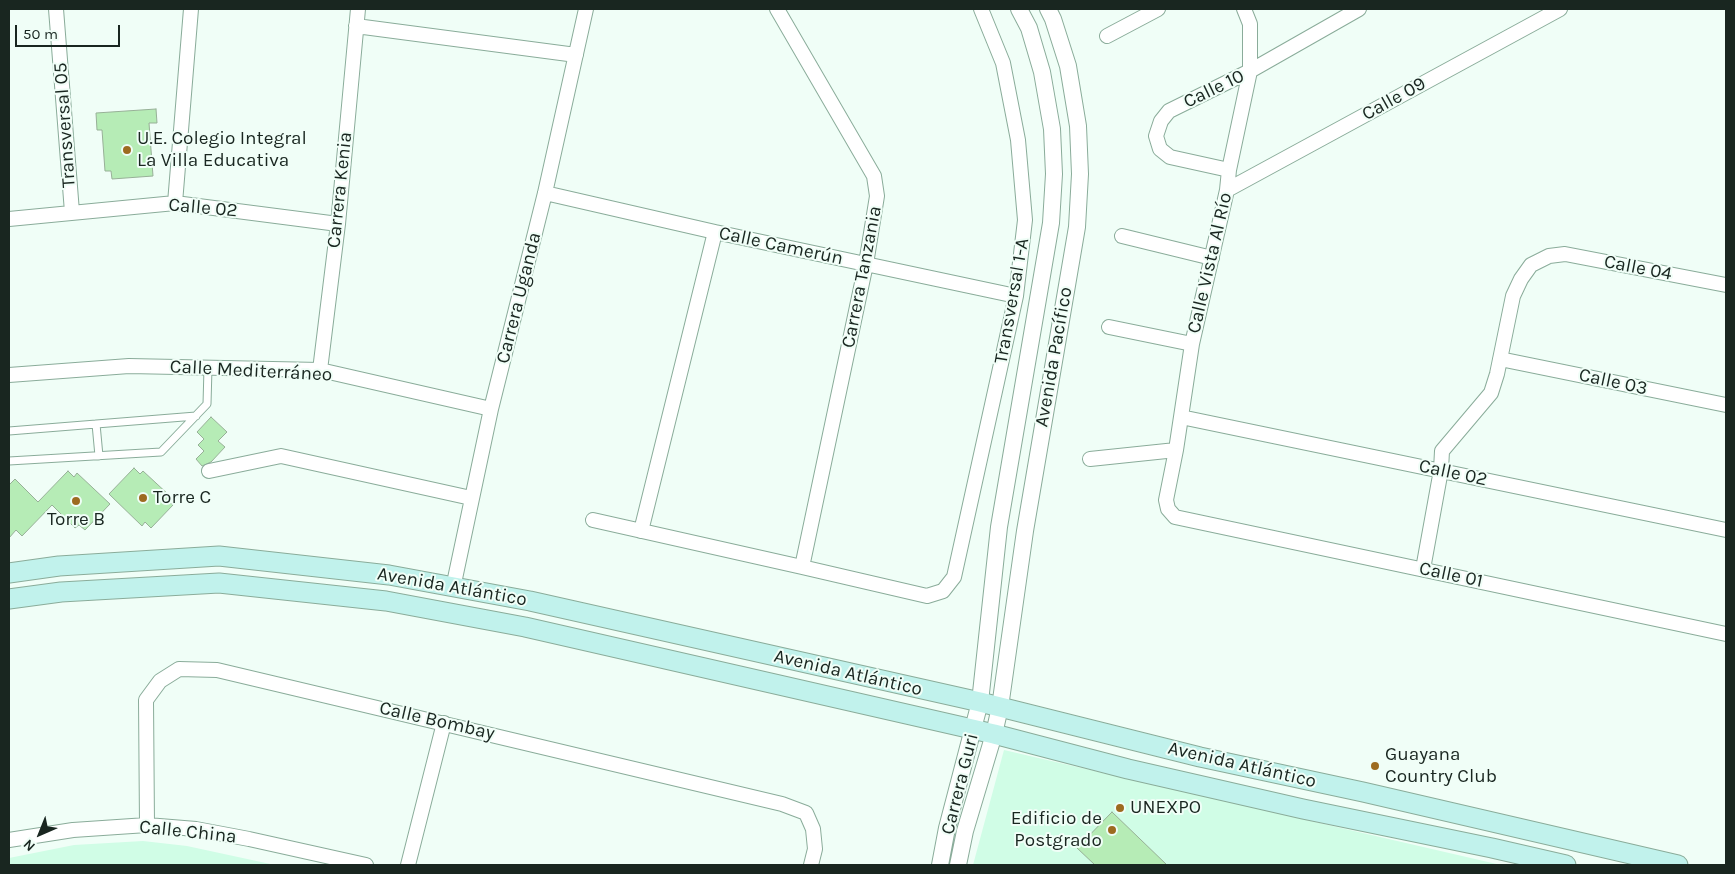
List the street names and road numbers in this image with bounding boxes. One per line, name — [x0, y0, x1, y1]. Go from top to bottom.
street label: Transversal 05 — [49, 62, 81, 188]
street label: Calle 10 — [1180, 65, 1248, 113]
street label: Calle 09 — [1358, 72, 1430, 126]
street label: Carrera Kenia — [323, 131, 357, 249]
street label: Calle Vista Al Río — [1183, 190, 1237, 336]
street label: Calle 02 — [167, 194, 239, 222]
street label: Carrera Tanzania — [837, 204, 887, 350]
street label: Calle Camerún — [717, 222, 845, 270]
street label: Carrera Uganda — [492, 230, 546, 366]
street label: Transversal 1-A — [990, 236, 1034, 366]
street label: Calle 04 — [1602, 250, 1674, 286]
street label: Avenida Pacífico — [1030, 285, 1078, 429]
street label: Calle Mediterráneo — [169, 355, 333, 387]
street label: Calle 03 — [1577, 364, 1649, 400]
street label: Calle 02 — [1417, 455, 1489, 491]
street label: Calle 01 — [1417, 557, 1485, 593]
street label: Avenida Atlántico — [375, 563, 529, 611]
street label: Avenida Atlántico — [772, 645, 924, 701]
street label: Calle Bombay — [377, 697, 497, 745]
street label: Carrera Guri — [936, 731, 984, 837]
street label: Avenida Atlántico — [1166, 737, 1318, 793]
street label: Calle China — [138, 816, 238, 848]

